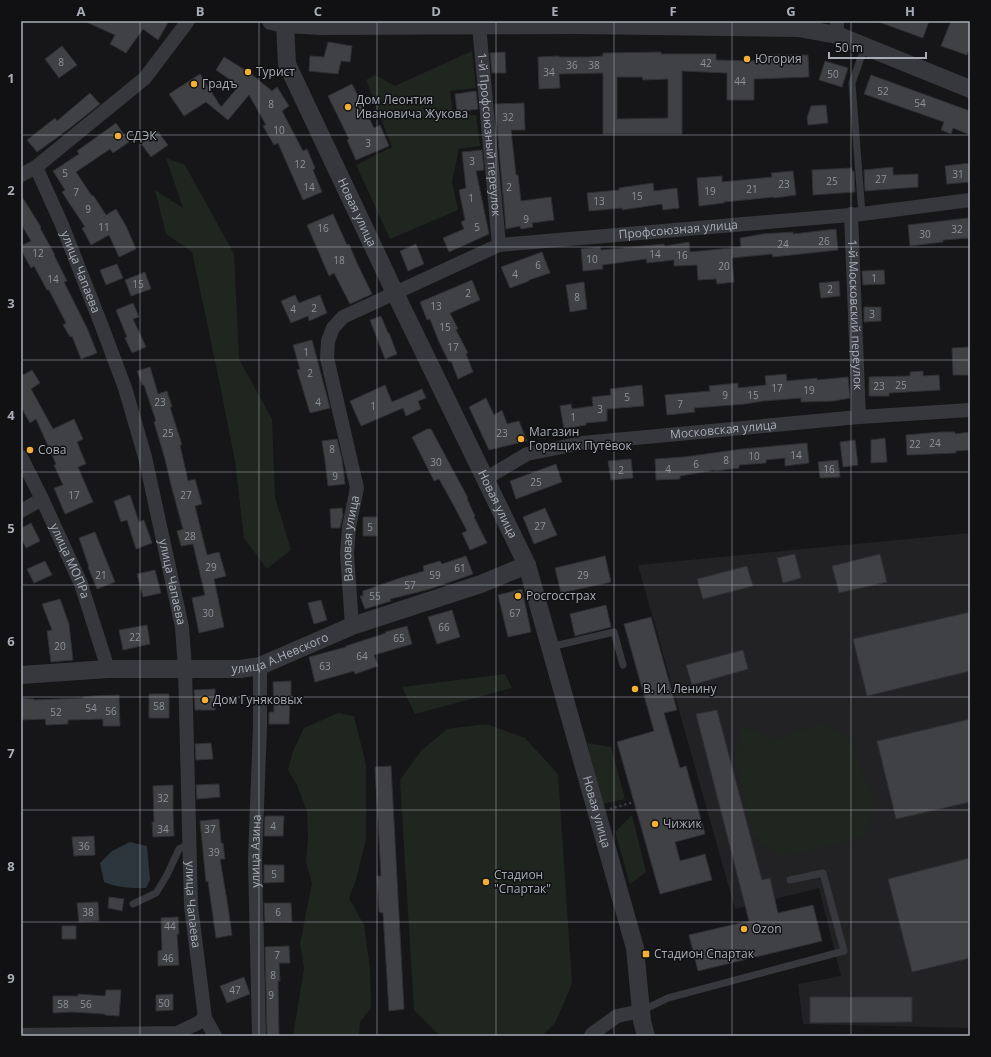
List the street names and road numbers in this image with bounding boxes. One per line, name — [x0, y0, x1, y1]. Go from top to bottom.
street label: 1-й Профсоюзный переулок — [474, 52, 505, 218]
street label: Новая улица — [334, 175, 381, 249]
street label: Профсоюзная улица — [618, 216, 738, 243]
street label: улица Чапаева — [57, 228, 105, 315]
street label: 1-й Московский переулок — [844, 239, 867, 391]
street label: Московская улица — [669, 416, 778, 443]
street label: Новая улица — [474, 467, 522, 541]
street label: Валовая улица — [338, 494, 363, 582]
street label: улица МОПРа — [46, 520, 94, 601]
street label: улица Чапаева — [155, 537, 190, 626]
street label: улица А.Невского — [231, 628, 331, 677]
street label: Новая улица — [579, 774, 615, 850]
street label: улица Азина — [246, 814, 265, 888]
street label: улица Чапаева — [182, 861, 205, 949]

